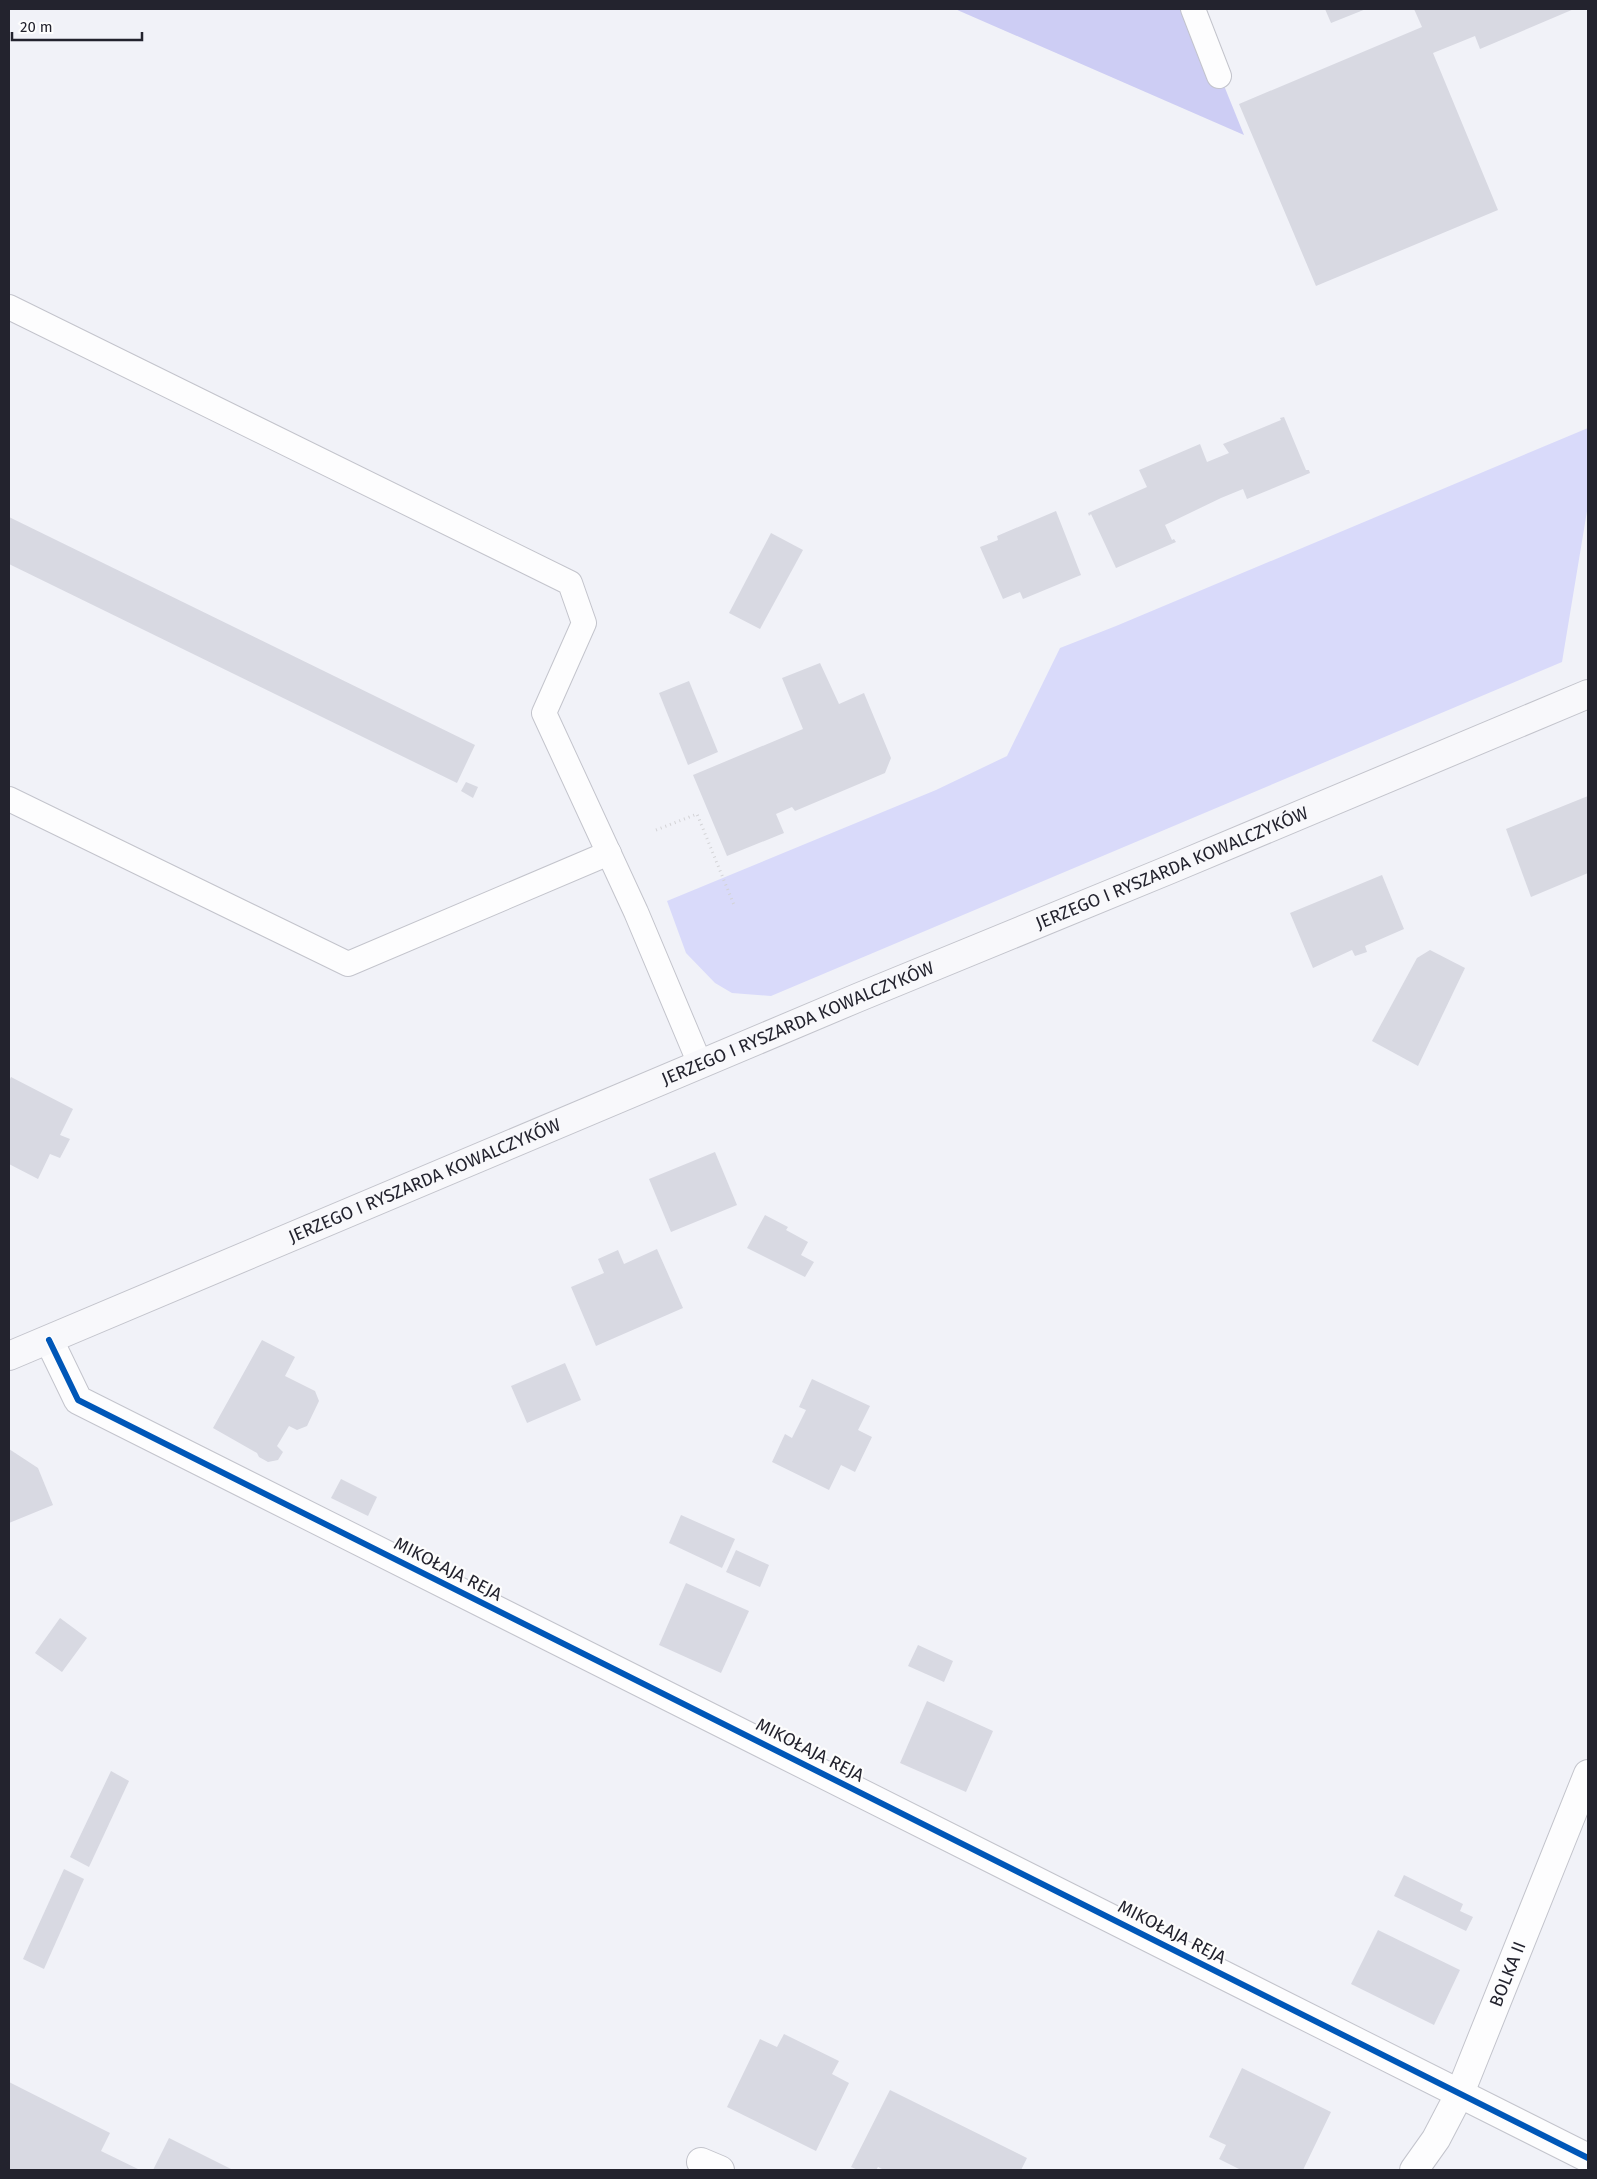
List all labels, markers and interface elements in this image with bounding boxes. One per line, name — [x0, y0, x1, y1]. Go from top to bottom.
scale bar — [12, 10, 142, 42]
text: 20 m — [20, 18, 53, 36]
street label: JERZEGO I RYSZARDA KOWALCZYKÓW — [1032, 802, 1312, 934]
street label: JERZEGO I RYSZARDA KOWALCZYKÓW — [658, 957, 937, 1090]
street label: JERZEGO I RYSZARDA KOWALCZYKÓW — [285, 1113, 564, 1248]
street label: MIKOŁAJA REJA — [390, 1532, 506, 1606]
street label: MIKOŁAJA REJA — [752, 1713, 868, 1787]
street label: MIKOŁAJA REJA — [1114, 1895, 1230, 1969]
street label: BOLKA II — [1485, 1938, 1531, 2010]

